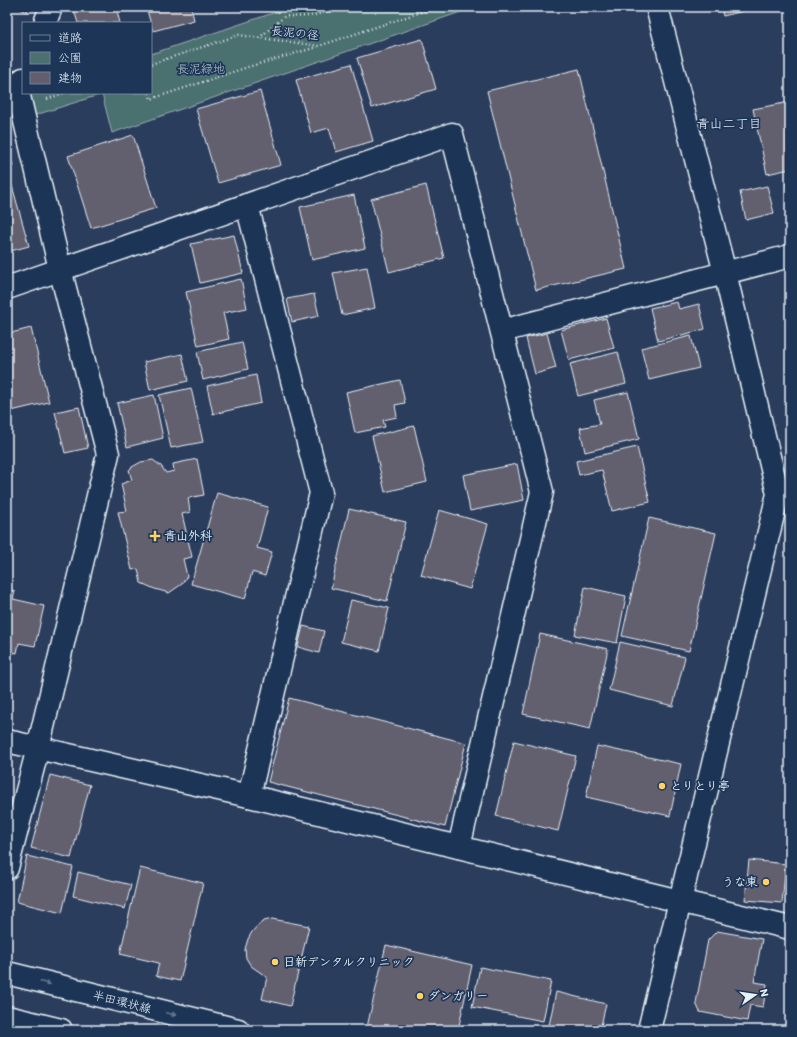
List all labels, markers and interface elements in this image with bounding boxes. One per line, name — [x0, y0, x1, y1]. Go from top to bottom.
legend — [22, 22, 152, 94]
street label: 長泥の径 — [270, 24, 320, 42]
text: 道路 — [58, 31, 82, 45]
text: 公園 — [58, 51, 82, 65]
park label: 長泥緑地 — [177, 62, 225, 76]
text: 建物 — [58, 71, 82, 85]
district label: 青山二丁目 — [696, 116, 762, 131]
place label: 青山外科 — [164, 529, 212, 543]
marker: 青山外科 — [149, 530, 161, 542]
place label: とりとり亭 — [670, 779, 730, 793]
marker: とりとり亭 — [657, 781, 667, 791]
place label: うな東 — [722, 875, 758, 889]
marker: うな東 — [761, 877, 771, 887]
place label: 日新デンタルクリニック — [283, 955, 415, 969]
marker: 日新デンタルクリニック — [270, 957, 280, 967]
north arrow — [735, 975, 775, 1015]
one-way arrow — [39, 980, 51, 986]
street label: 半田環状線 — [91, 988, 153, 1016]
text: N — [757, 988, 771, 998]
place label: ダンガリー — [428, 989, 488, 1003]
marker: ダンガリー — [415, 991, 425, 1001]
one-way arrow — [165, 1011, 177, 1017]

